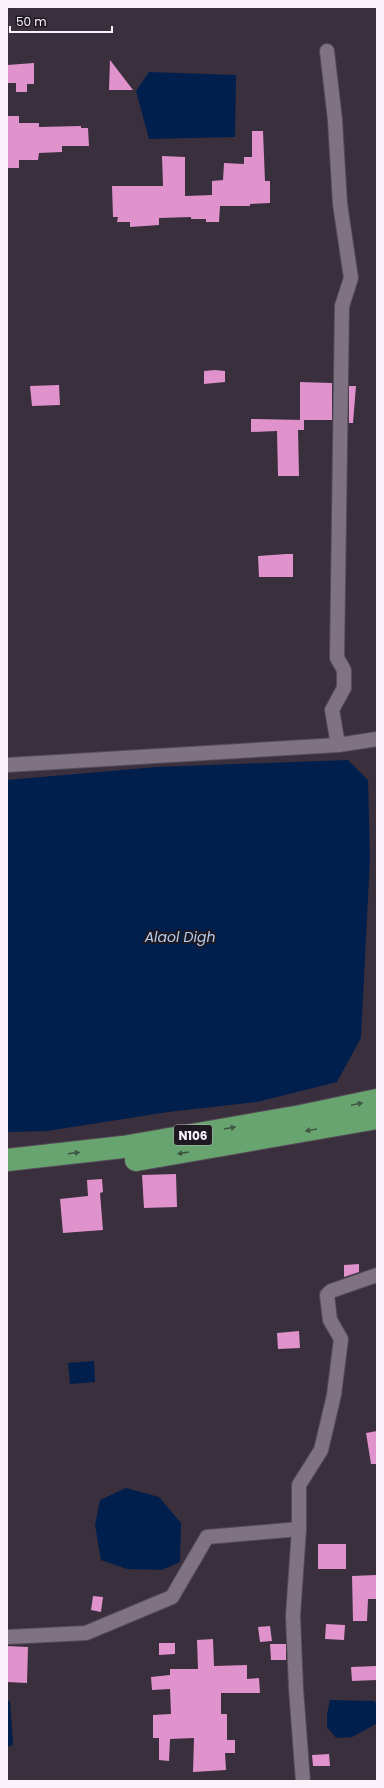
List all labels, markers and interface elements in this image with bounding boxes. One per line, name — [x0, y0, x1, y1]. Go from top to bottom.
scale bar — [10, 8, 112, 34]
text: 50 m — [16, 13, 47, 30]
water label: Alaol Digh — [144, 927, 215, 947]
one-way arrow — [351, 1101, 363, 1107]
road number: N106 — [174, 1125, 212, 1145]
one-way arrow — [224, 1125, 236, 1131]
one-way arrow — [305, 1127, 317, 1133]
one-way arrow — [68, 1150, 80, 1156]
one-way arrow — [177, 1150, 189, 1156]

